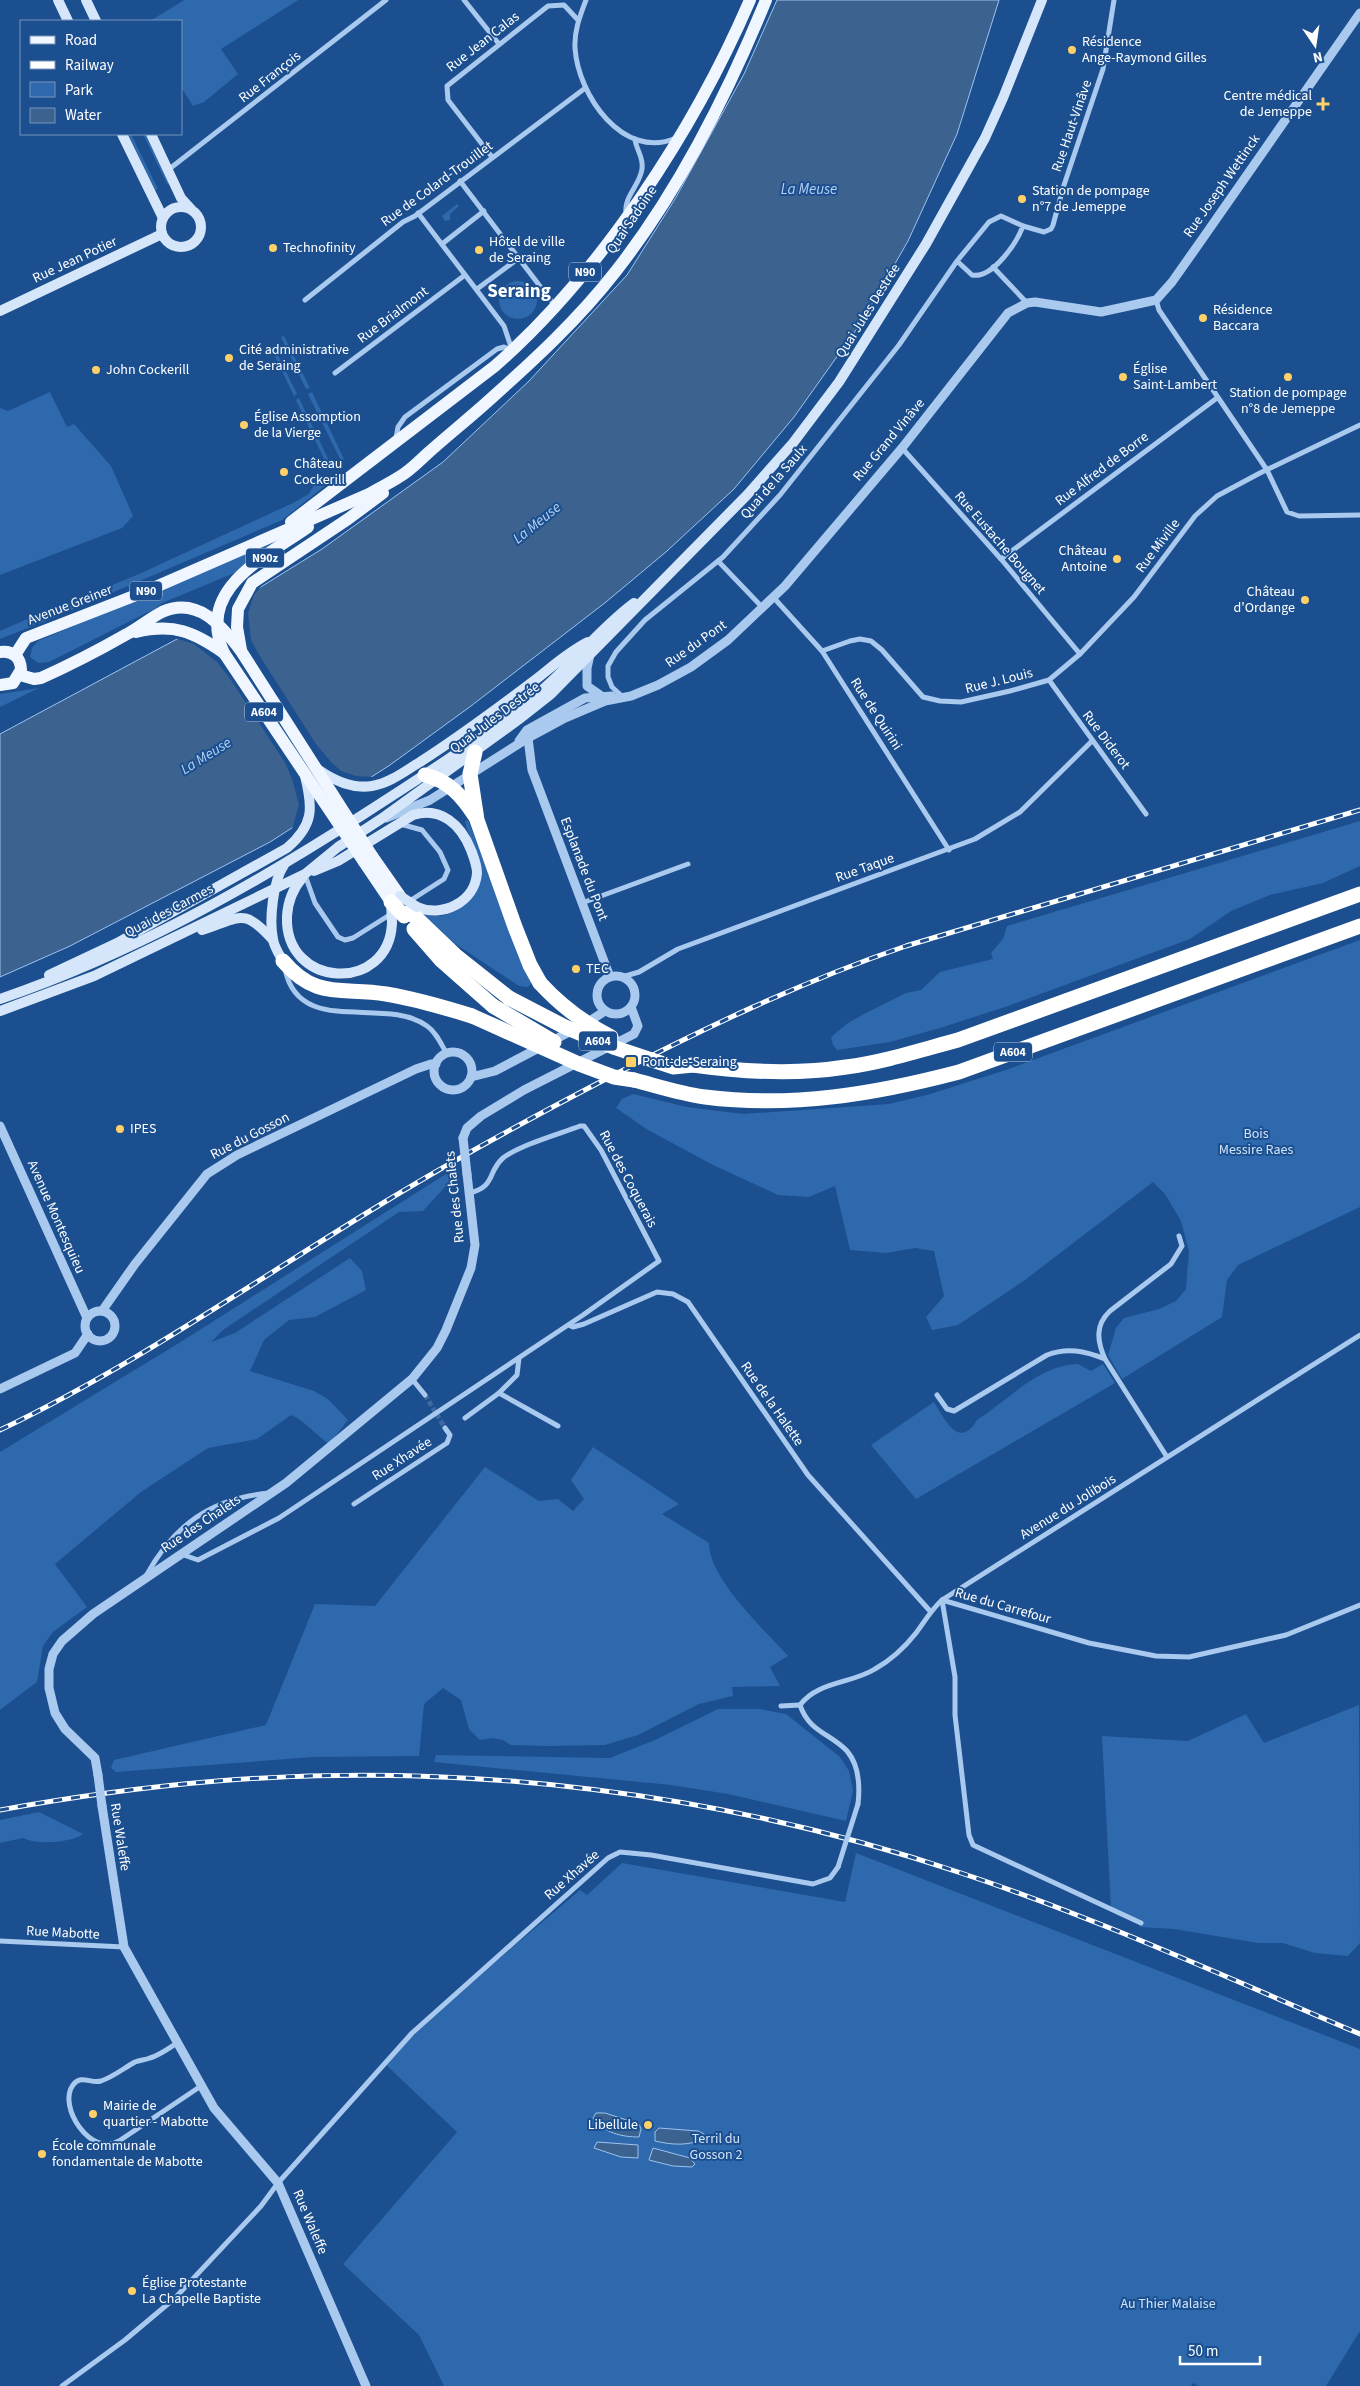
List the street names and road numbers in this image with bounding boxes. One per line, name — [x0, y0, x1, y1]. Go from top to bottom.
street label: Rue Jean Calas — [442, 7, 524, 77]
street label: Rue François — [235, 46, 305, 108]
street label: Rue Haut-Vinâve — [1047, 77, 1097, 175]
street label: Rue Joseph Wettinck — [1179, 130, 1265, 242]
street label: Rue de Colard-Trouillet — [377, 136, 497, 232]
street label: Quai Sadoine — [602, 182, 662, 258]
street label: Rue Jean Potier — [29, 232, 121, 288]
street label: Quai Jules Destrée — [831, 260, 905, 362]
road number: N90 — [569, 262, 601, 282]
street label: Rue Brialmont — [353, 282, 433, 348]
street label: Rue Grand Vinâve — [848, 394, 930, 486]
street label: Rue Alfred de Borre — [1051, 427, 1153, 511]
street label: Quai de la Saulx — [736, 440, 813, 524]
street label: Rue Eustache Bougnet — [950, 487, 1051, 599]
street label: Rue Miville — [1131, 515, 1185, 577]
road number: N90z — [246, 548, 284, 568]
street label: Avenue Greiner — [25, 580, 115, 630]
road number: N90 — [130, 582, 162, 600]
street label: Rue du Pont — [661, 615, 731, 673]
street label: Rue J. Louis — [963, 663, 1035, 699]
street label: Rue de Quirini — [845, 674, 907, 754]
street label: Quai Jules Destrée — [446, 677, 544, 759]
road number: A604 — [245, 702, 283, 722]
street label: Rue Diderot — [1077, 706, 1135, 774]
street label: Esplanade du Pont — [555, 814, 613, 924]
street label: Rue Taque — [833, 848, 897, 888]
street label: Quai des Carmes — [121, 879, 217, 943]
road number: A604 — [579, 1032, 617, 1050]
road number: A604 — [994, 1042, 1032, 1062]
street label: Rue du Gosson — [207, 1107, 293, 1165]
street label: Rue des Coquerais — [594, 1127, 662, 1231]
street label: Rue des Chalets — [440, 1150, 470, 1244]
street label: Avenue Montesquieu — [22, 1157, 90, 1277]
street label: Rue de la Halette — [735, 1358, 809, 1450]
street label: Rue Xhavée — [368, 1432, 436, 1486]
street label: Avenue du Jolibois — [1016, 1469, 1120, 1545]
street label: Rue des Chalets — [157, 1490, 245, 1558]
street label: Rue du Carrefour — [953, 1583, 1054, 1629]
street label: Rue Waleffe — [105, 1802, 135, 1872]
street label: Rue Xhavée — [540, 1845, 604, 1905]
street label: Rue Mabotte — [26, 1921, 100, 1945]
street label: Rue Waleffe — [287, 2187, 333, 2257]

